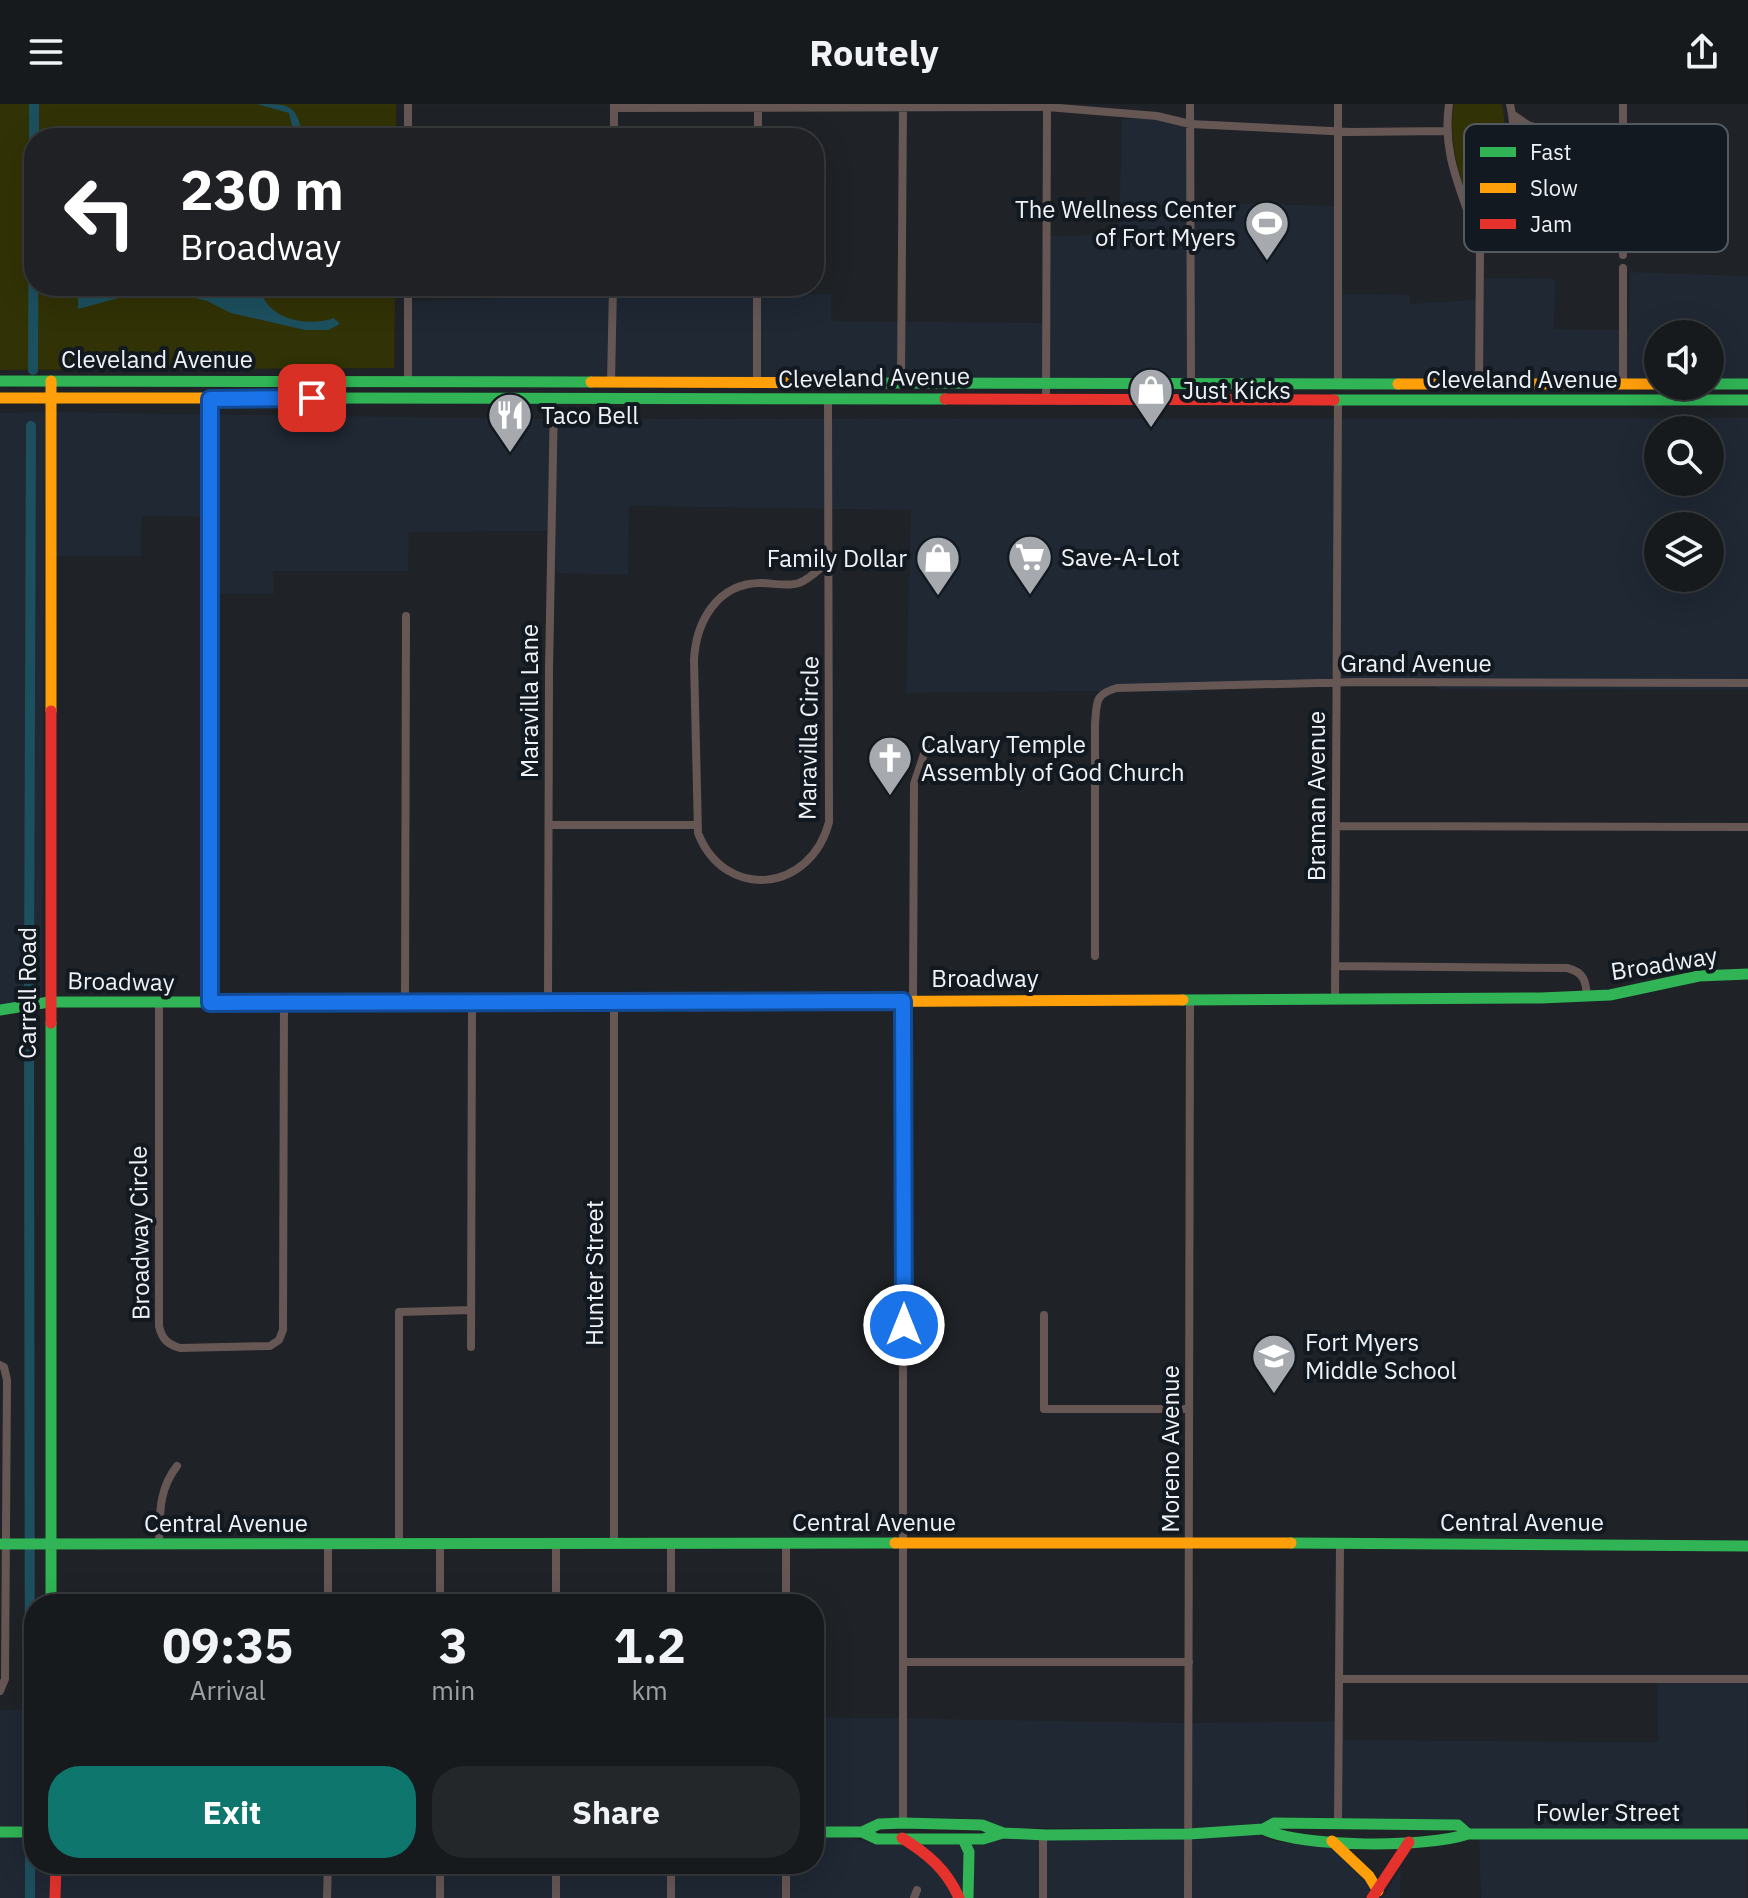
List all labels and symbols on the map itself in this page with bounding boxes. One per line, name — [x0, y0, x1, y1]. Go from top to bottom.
legend — [1464, 124, 1728, 252]
text: Fast — [1530, 137, 1571, 166]
text: Slow — [1530, 173, 1578, 202]
place label: The Wellness Center of Fort Myers — [1015, 193, 1236, 253]
sports icon: The Wellness Center of Fort Myers — [1243, 199, 1291, 262]
text: Jam — [1530, 209, 1572, 238]
street label: Cleveland Avenue — [61, 343, 253, 375]
street label: Cleveland Avenue — [778, 359, 970, 395]
street label: Cleveland Avenue — [1426, 363, 1618, 395]
pin — [278, 364, 346, 432]
shop icon: Just Kicks — [1127, 366, 1175, 429]
place label: Just Kicks — [1182, 374, 1291, 406]
restaurant icon: Taco Bell — [486, 391, 534, 454]
place label: Taco Bell — [541, 399, 639, 431]
supermarket icon: Save-A-Lot — [1006, 533, 1054, 596]
shop icon: Family Dollar — [914, 534, 962, 597]
place label: Save-A-Lot — [1061, 541, 1180, 573]
place label: Family Dollar — [767, 542, 907, 574]
street label: Maravilla Lane — [513, 624, 545, 778]
street label: Grand Avenue — [1340, 647, 1492, 679]
street label: Maravilla Circle — [791, 656, 825, 820]
street label: Braman Avenue — [1300, 711, 1332, 881]
place label: Calvary Temple Assembly of God Church — [921, 728, 1185, 788]
church icon: Calvary Temple Assembly of God Church — [866, 734, 914, 797]
street label: Carrell Road — [11, 927, 43, 1059]
street label: Broadway — [1608, 939, 1720, 987]
street label: Broadway — [931, 962, 1039, 994]
street label: Broadway — [67, 964, 175, 998]
street label: Broadway Circle — [121, 1145, 157, 1321]
street label: Hunter Street — [578, 1200, 610, 1346]
position arrow — [862, 1283, 946, 1367]
place label: Fort Myers Middle School — [1305, 1326, 1457, 1386]
school or university icon: Fort Myers Middle School — [1250, 1332, 1298, 1395]
street label: Moreno Avenue — [1154, 1365, 1186, 1533]
street label: Central Avenue — [792, 1506, 956, 1538]
street label: Central Avenue — [1440, 1506, 1604, 1538]
street label: Central Avenue — [144, 1507, 308, 1539]
street label: Fowler Street — [1536, 1796, 1680, 1828]

